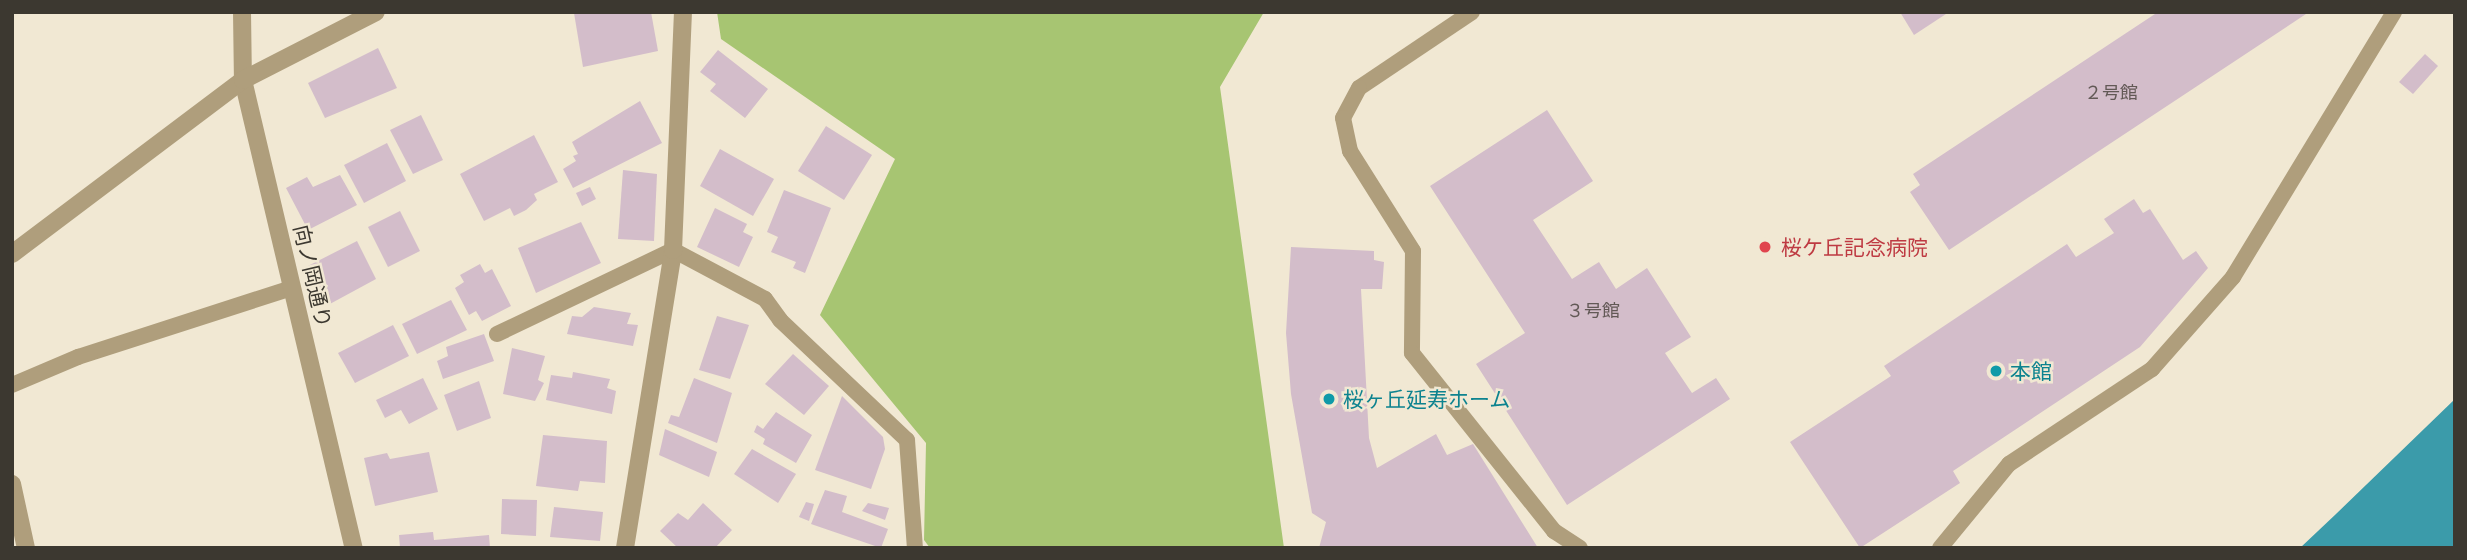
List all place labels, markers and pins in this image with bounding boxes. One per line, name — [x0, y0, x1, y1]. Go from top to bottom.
place label: 桜ケ丘記念病院 — [1781, 234, 1928, 260]
marker: 桜ケ丘記念病院 — [1755, 237, 1775, 257]
place label: 本館 — [2010, 358, 2052, 384]
marker: 本館 — [1988, 363, 2004, 379]
place label: 桜ヶ丘延寿ホーム — [1343, 386, 1511, 412]
marker: 桜ヶ丘延寿ホーム — [1321, 391, 1337, 407]

